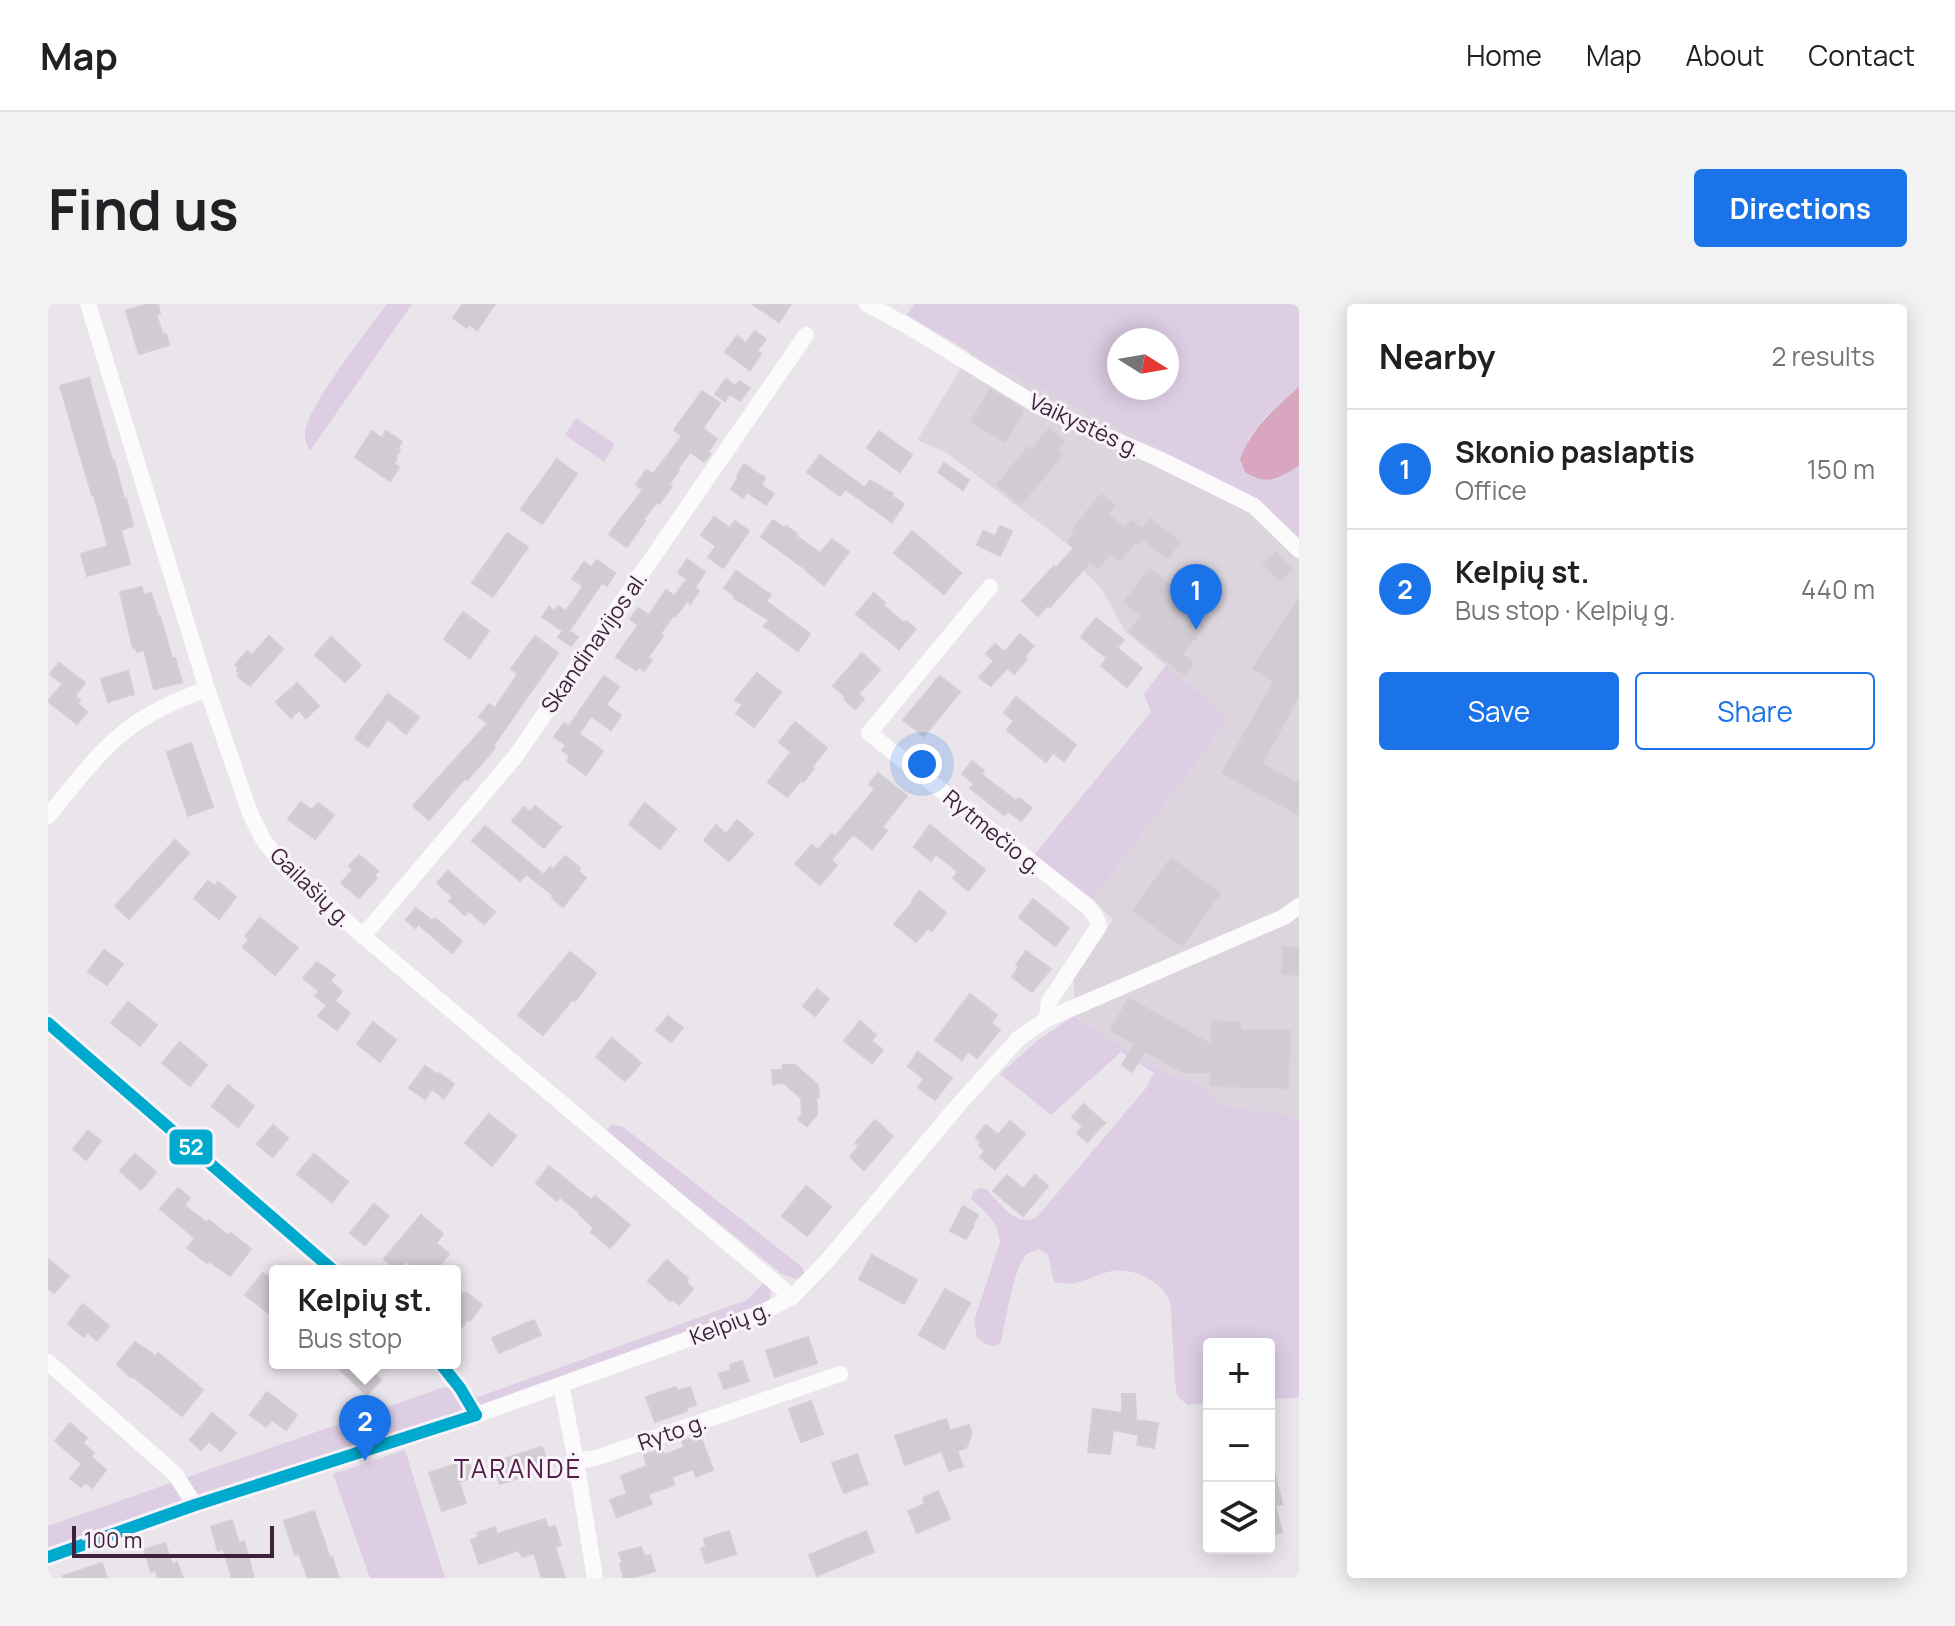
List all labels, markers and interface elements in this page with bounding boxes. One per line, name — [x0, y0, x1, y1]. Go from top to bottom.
text: Map — [40, 29, 118, 81]
text: Home — [1466, 36, 1542, 74]
text: Map — [1586, 36, 1642, 74]
text: About — [1686, 36, 1764, 74]
text: Contact — [1808, 36, 1915, 74]
button: Directions — [1694, 169, 1907, 247]
text: Find us — [48, 170, 239, 247]
north arrow — [1107, 328, 1179, 400]
text: Nearby — [1379, 333, 1495, 379]
text: 2 results — [1771, 338, 1875, 374]
street label: Vaikystės g. — [1024, 386, 1146, 464]
text: Skonio paslaptis — [1455, 431, 1695, 472]
text: 1 — [1399, 451, 1411, 487]
text: 150 m — [1807, 451, 1875, 487]
text: Office — [1455, 472, 1527, 508]
text: Kelpių st. — [1455, 551, 1590, 592]
pin: 1 — [1170, 564, 1222, 630]
street label: Skandinavijos al. — [534, 565, 654, 719]
text: 2 — [1397, 571, 1413, 607]
text: 440 m — [1801, 571, 1875, 607]
text: Bus stop · Kelpių g. — [1455, 592, 1676, 628]
button: Save — [1379, 672, 1619, 750]
button: Share — [1635, 672, 1875, 750]
your location — [902, 744, 942, 784]
street label: Rytmečio g. — [937, 783, 1049, 881]
street label: Gailašių g. — [264, 840, 358, 934]
line badge: 52 — [168, 1128, 214, 1166]
text: 52 — [178, 1132, 204, 1162]
popup — [269, 1265, 461, 1369]
text: Kelpių st. — [298, 1279, 432, 1320]
street label: Kelpių g. — [685, 1294, 775, 1352]
text: Bus stop — [298, 1320, 402, 1356]
map controls — [1203, 1338, 1275, 1554]
button: + — [1203, 1338, 1275, 1410]
pin: 2 — [339, 1395, 391, 1461]
street label: Ryto g. — [634, 1406, 710, 1458]
button: − — [1203, 1410, 1275, 1482]
district label: TARANDĖ — [454, 1450, 582, 1486]
button: layers — [1203, 1482, 1275, 1554]
scale bar — [72, 1522, 274, 1558]
text: 100 m — [84, 1525, 142, 1555]

